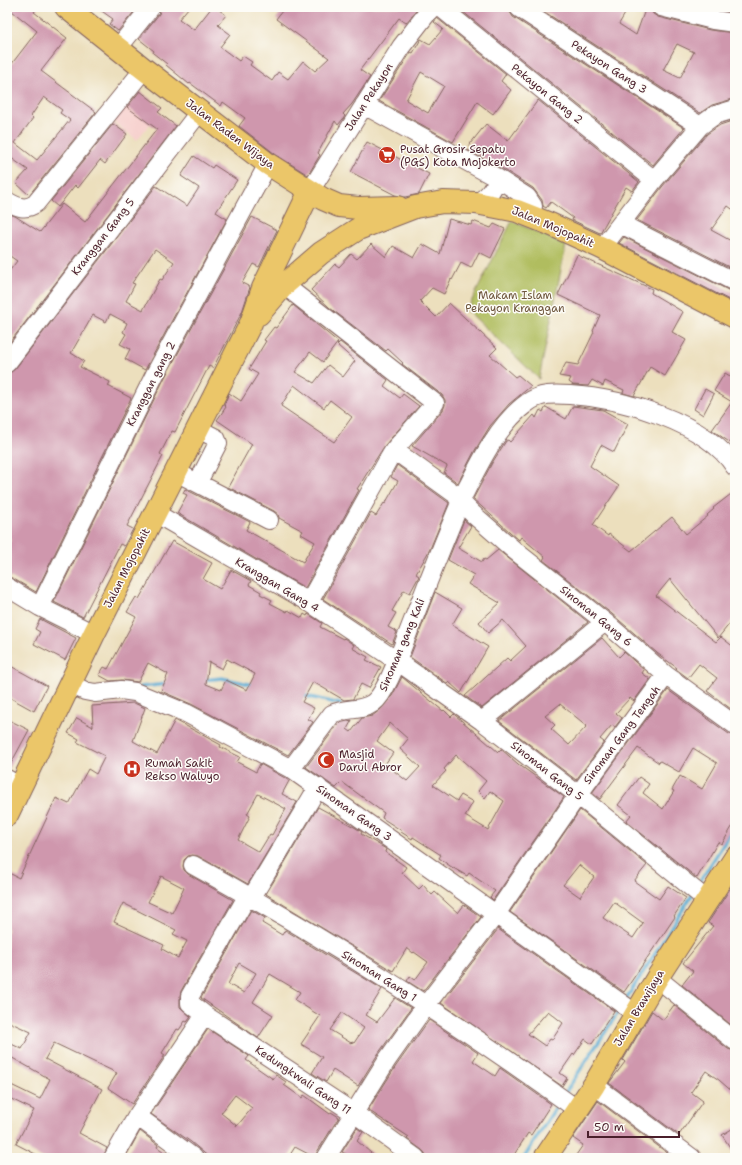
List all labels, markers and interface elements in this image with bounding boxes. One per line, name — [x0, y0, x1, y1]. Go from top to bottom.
street label: Pekayon Gang 3 — [568, 37, 650, 97]
street label: Jalan Pekayon — [341, 60, 397, 134]
street label: Pekayon Gang 2 — [508, 60, 586, 128]
street label: Jalan Raden Wijaya — [182, 96, 278, 173]
place label: Pusat Grosir Sepatu (PGS) Kota Mojokerto — [400, 142, 516, 170]
supermarket icon: Pusat Grosir Sepatu (PGS) Kota Mojokerto — [377, 145, 397, 165]
street label: Kranggan Gang 5 — [68, 195, 138, 279]
street label: Jalan Mojopahit — [510, 203, 597, 251]
park label: Makam Islam Pekayon Kranggan — [465, 288, 565, 316]
street label: Kranggan gang 2 — [123, 339, 179, 429]
street label: Jalan Mojopahit — [100, 525, 154, 611]
street label: Kranggan Gang 4 — [232, 554, 322, 616]
street label: Sinoman Gang 6 — [557, 582, 635, 650]
street label: Sinoman gang Kali — [376, 596, 428, 694]
street label: Sinoman Gang Tengah — [580, 682, 664, 787]
street label: Sinoman Gang 5 — [508, 738, 587, 804]
place label: Masjid Darul Abror — [339, 747, 402, 775]
mosque icon: Masjid Darul Abror — [316, 750, 336, 770]
place label: Rumah Sakit Rekso Waluyo — [145, 756, 220, 784]
hospital icon: Rumah Sakit Rekso Waluyo — [122, 759, 142, 779]
street label: Sinoman Gang 3 — [313, 781, 395, 845]
street label: Sinoman Gang 1 — [339, 947, 419, 1005]
street label: Jalan Brawijaya — [610, 967, 668, 1049]
street label: Kedungkwali Gang 11 — [252, 1042, 354, 1118]
scale bar — [588, 1113, 679, 1139]
text: 50 m — [594, 1119, 624, 1135]

